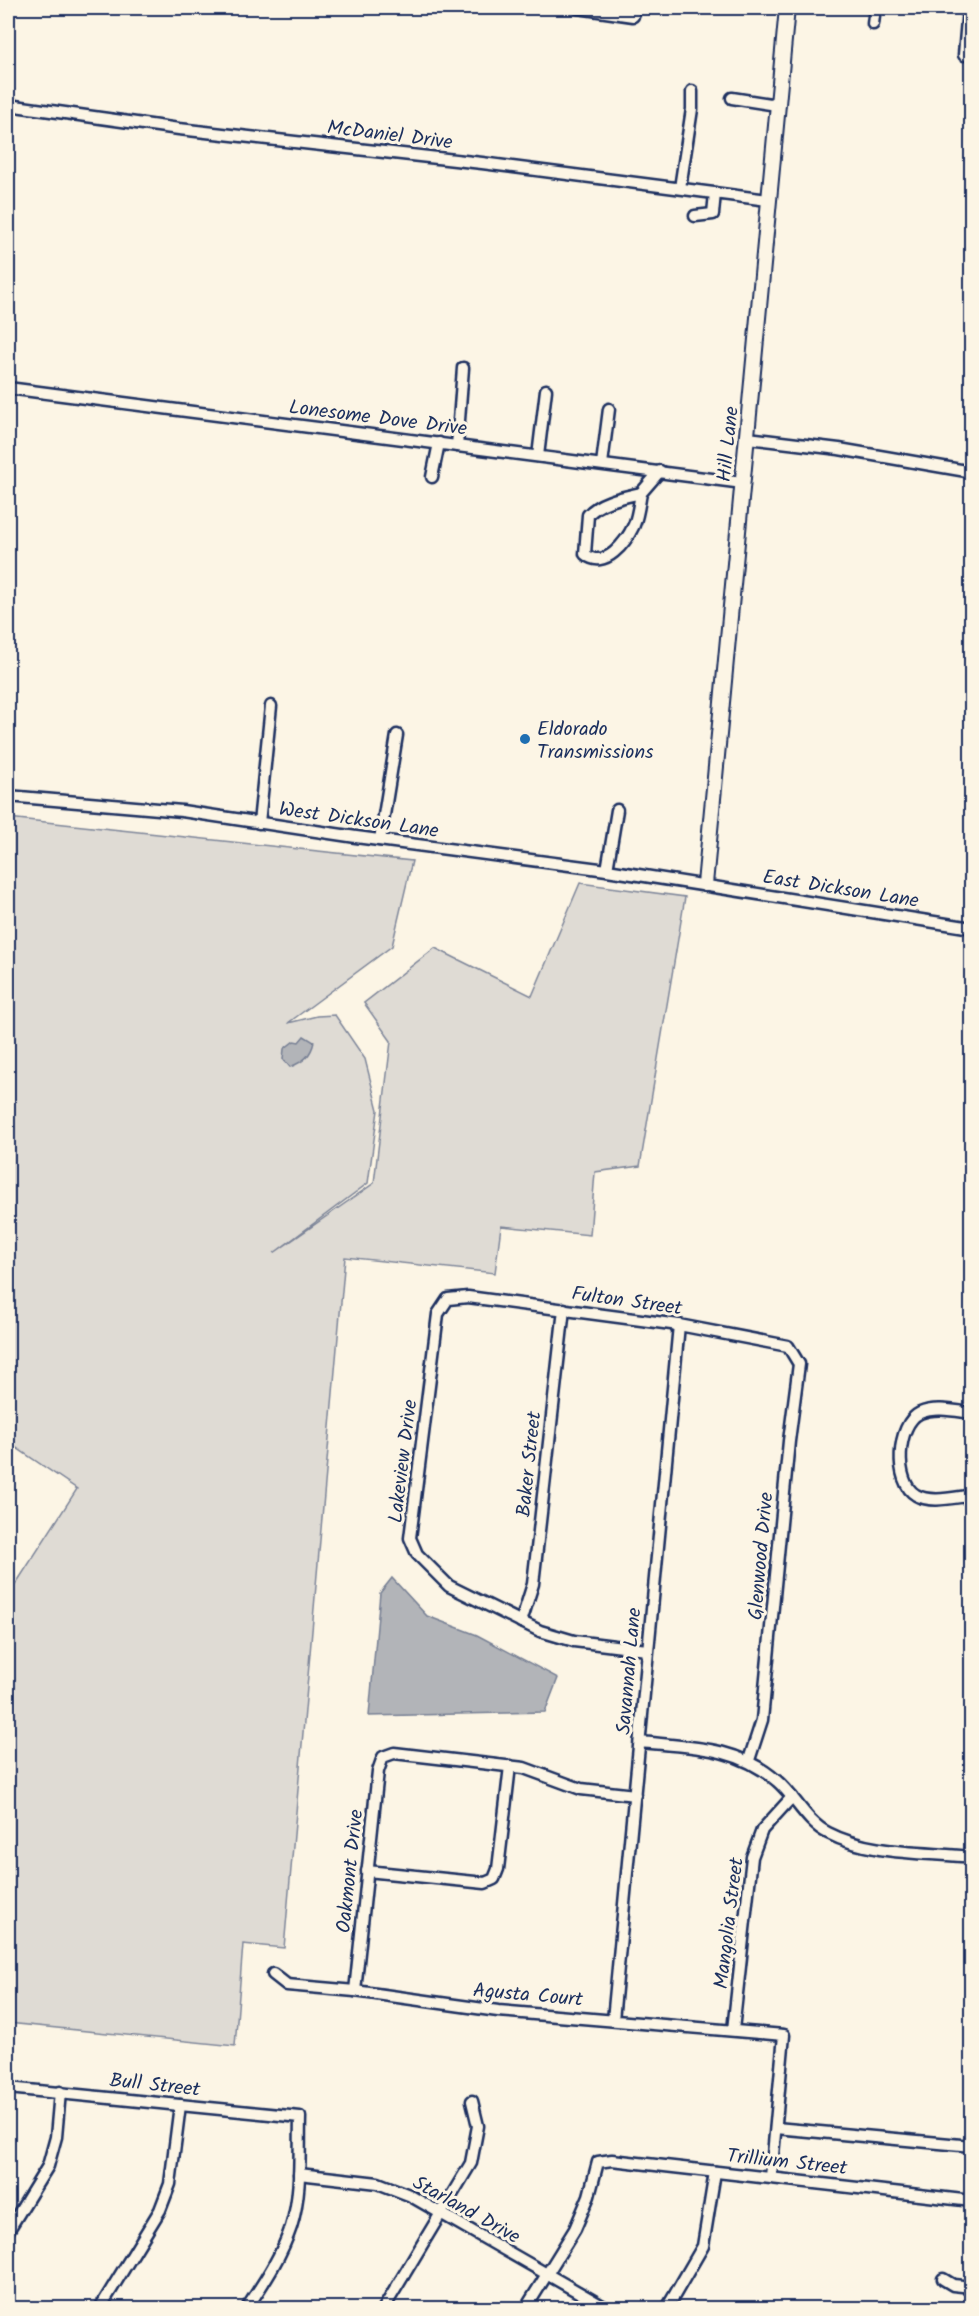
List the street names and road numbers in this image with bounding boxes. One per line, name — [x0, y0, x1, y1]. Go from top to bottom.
street label: McDaniel Drive — [325, 112, 454, 160]
street label: Lonesome Dove Drive — [287, 392, 469, 446]
street label: Hill Lane — [709, 405, 749, 484]
street label: West Dickson Lane — [277, 794, 441, 848]
street label: East Dickson Lane — [760, 862, 921, 918]
street label: Fulton Street — [569, 1278, 684, 1326]
street label: Lakeview Drive — [381, 1398, 427, 1525]
street label: Baker Street — [509, 1410, 551, 1519]
street label: Glenwood Drive — [740, 1491, 784, 1621]
street label: Savannah Lane — [609, 1606, 651, 1736]
street label: Oakmont Drive — [329, 1808, 373, 1935]
street label: Mangolia Street — [706, 1855, 754, 1991]
street label: Agusta Court — [472, 1975, 584, 2017]
street label: Bull Street — [108, 2065, 202, 2107]
street label: Trillium Street — [725, 2141, 849, 2185]
street label: Starland Drive — [406, 2168, 526, 2254]

